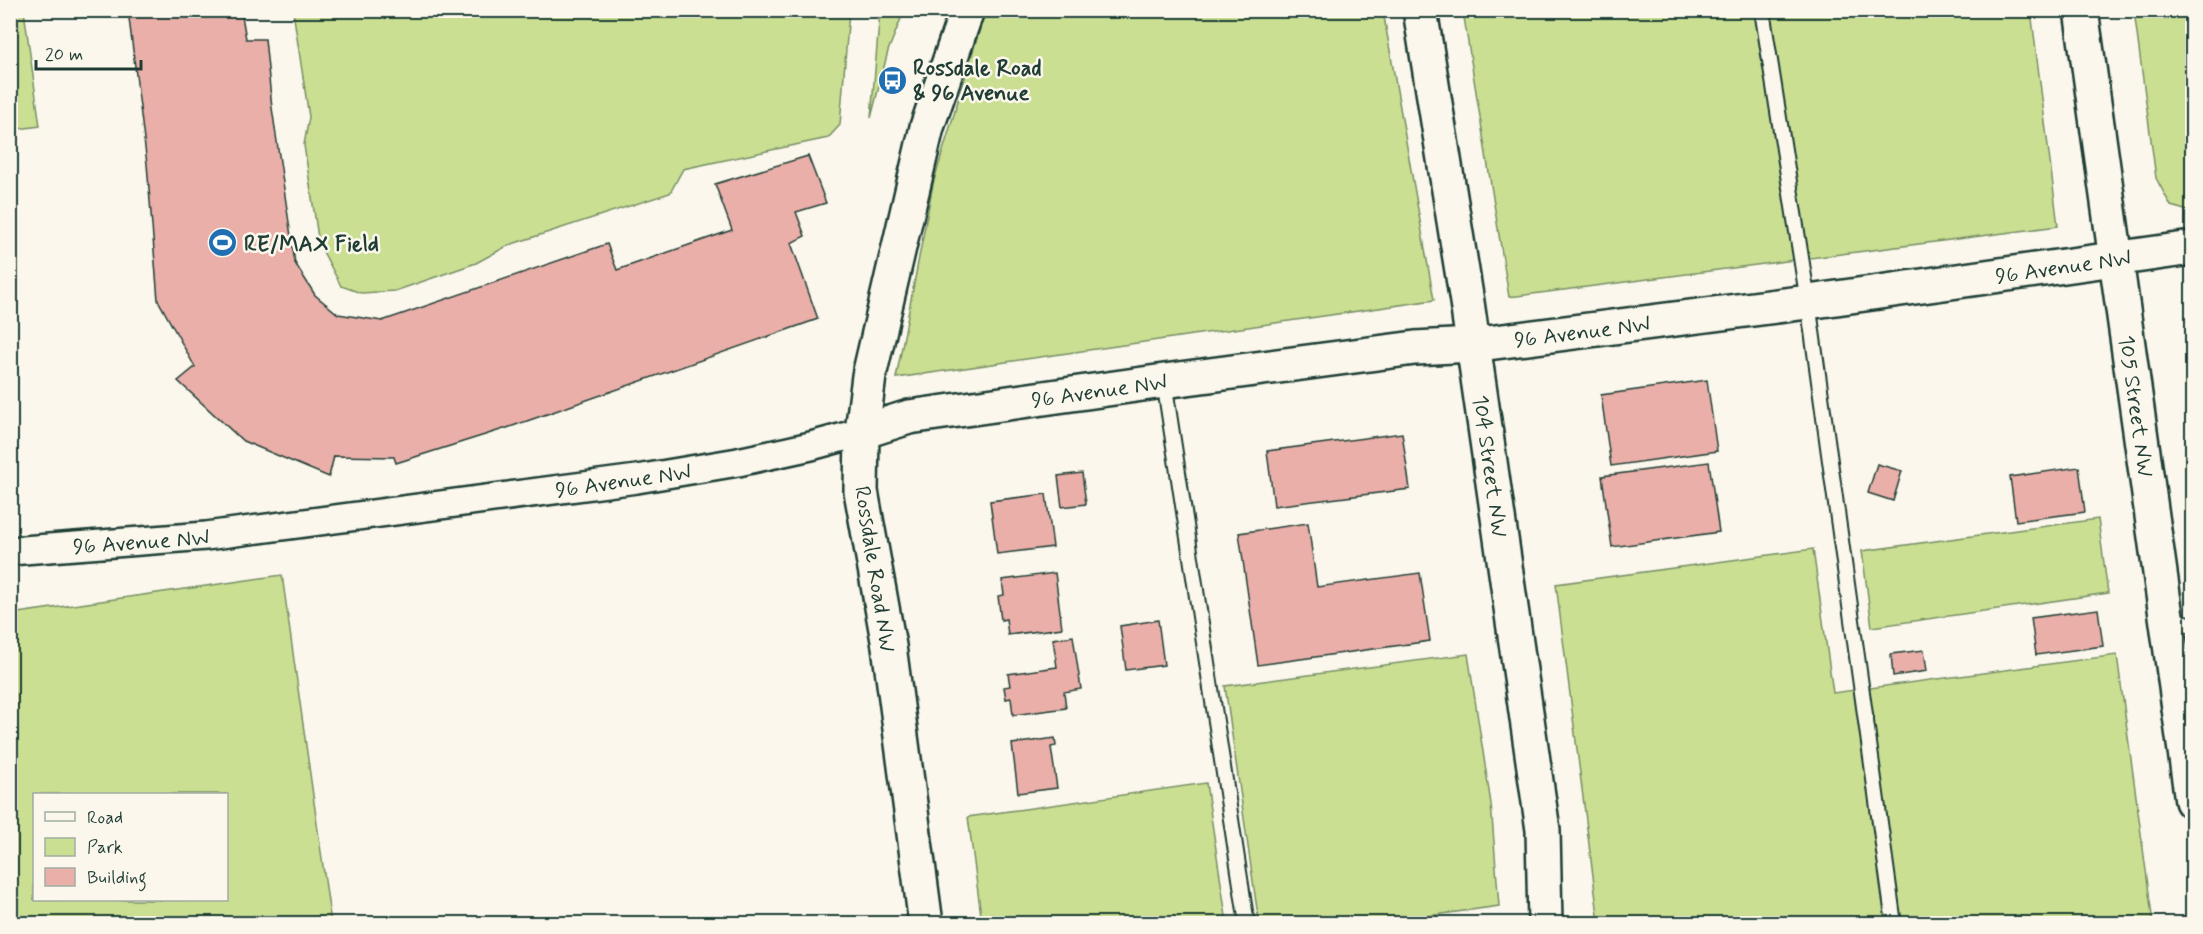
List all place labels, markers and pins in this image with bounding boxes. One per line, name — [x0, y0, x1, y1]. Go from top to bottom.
place label: Rossdale Road & 96 Avenue — [913, 55, 1042, 108]
bus stop icon: Rossdale Road & 96 Avenue — [876, 64, 908, 96]
sports icon: RE/MAX Field — [207, 227, 239, 259]
place label: RE/MAX Field — [244, 231, 379, 259]

